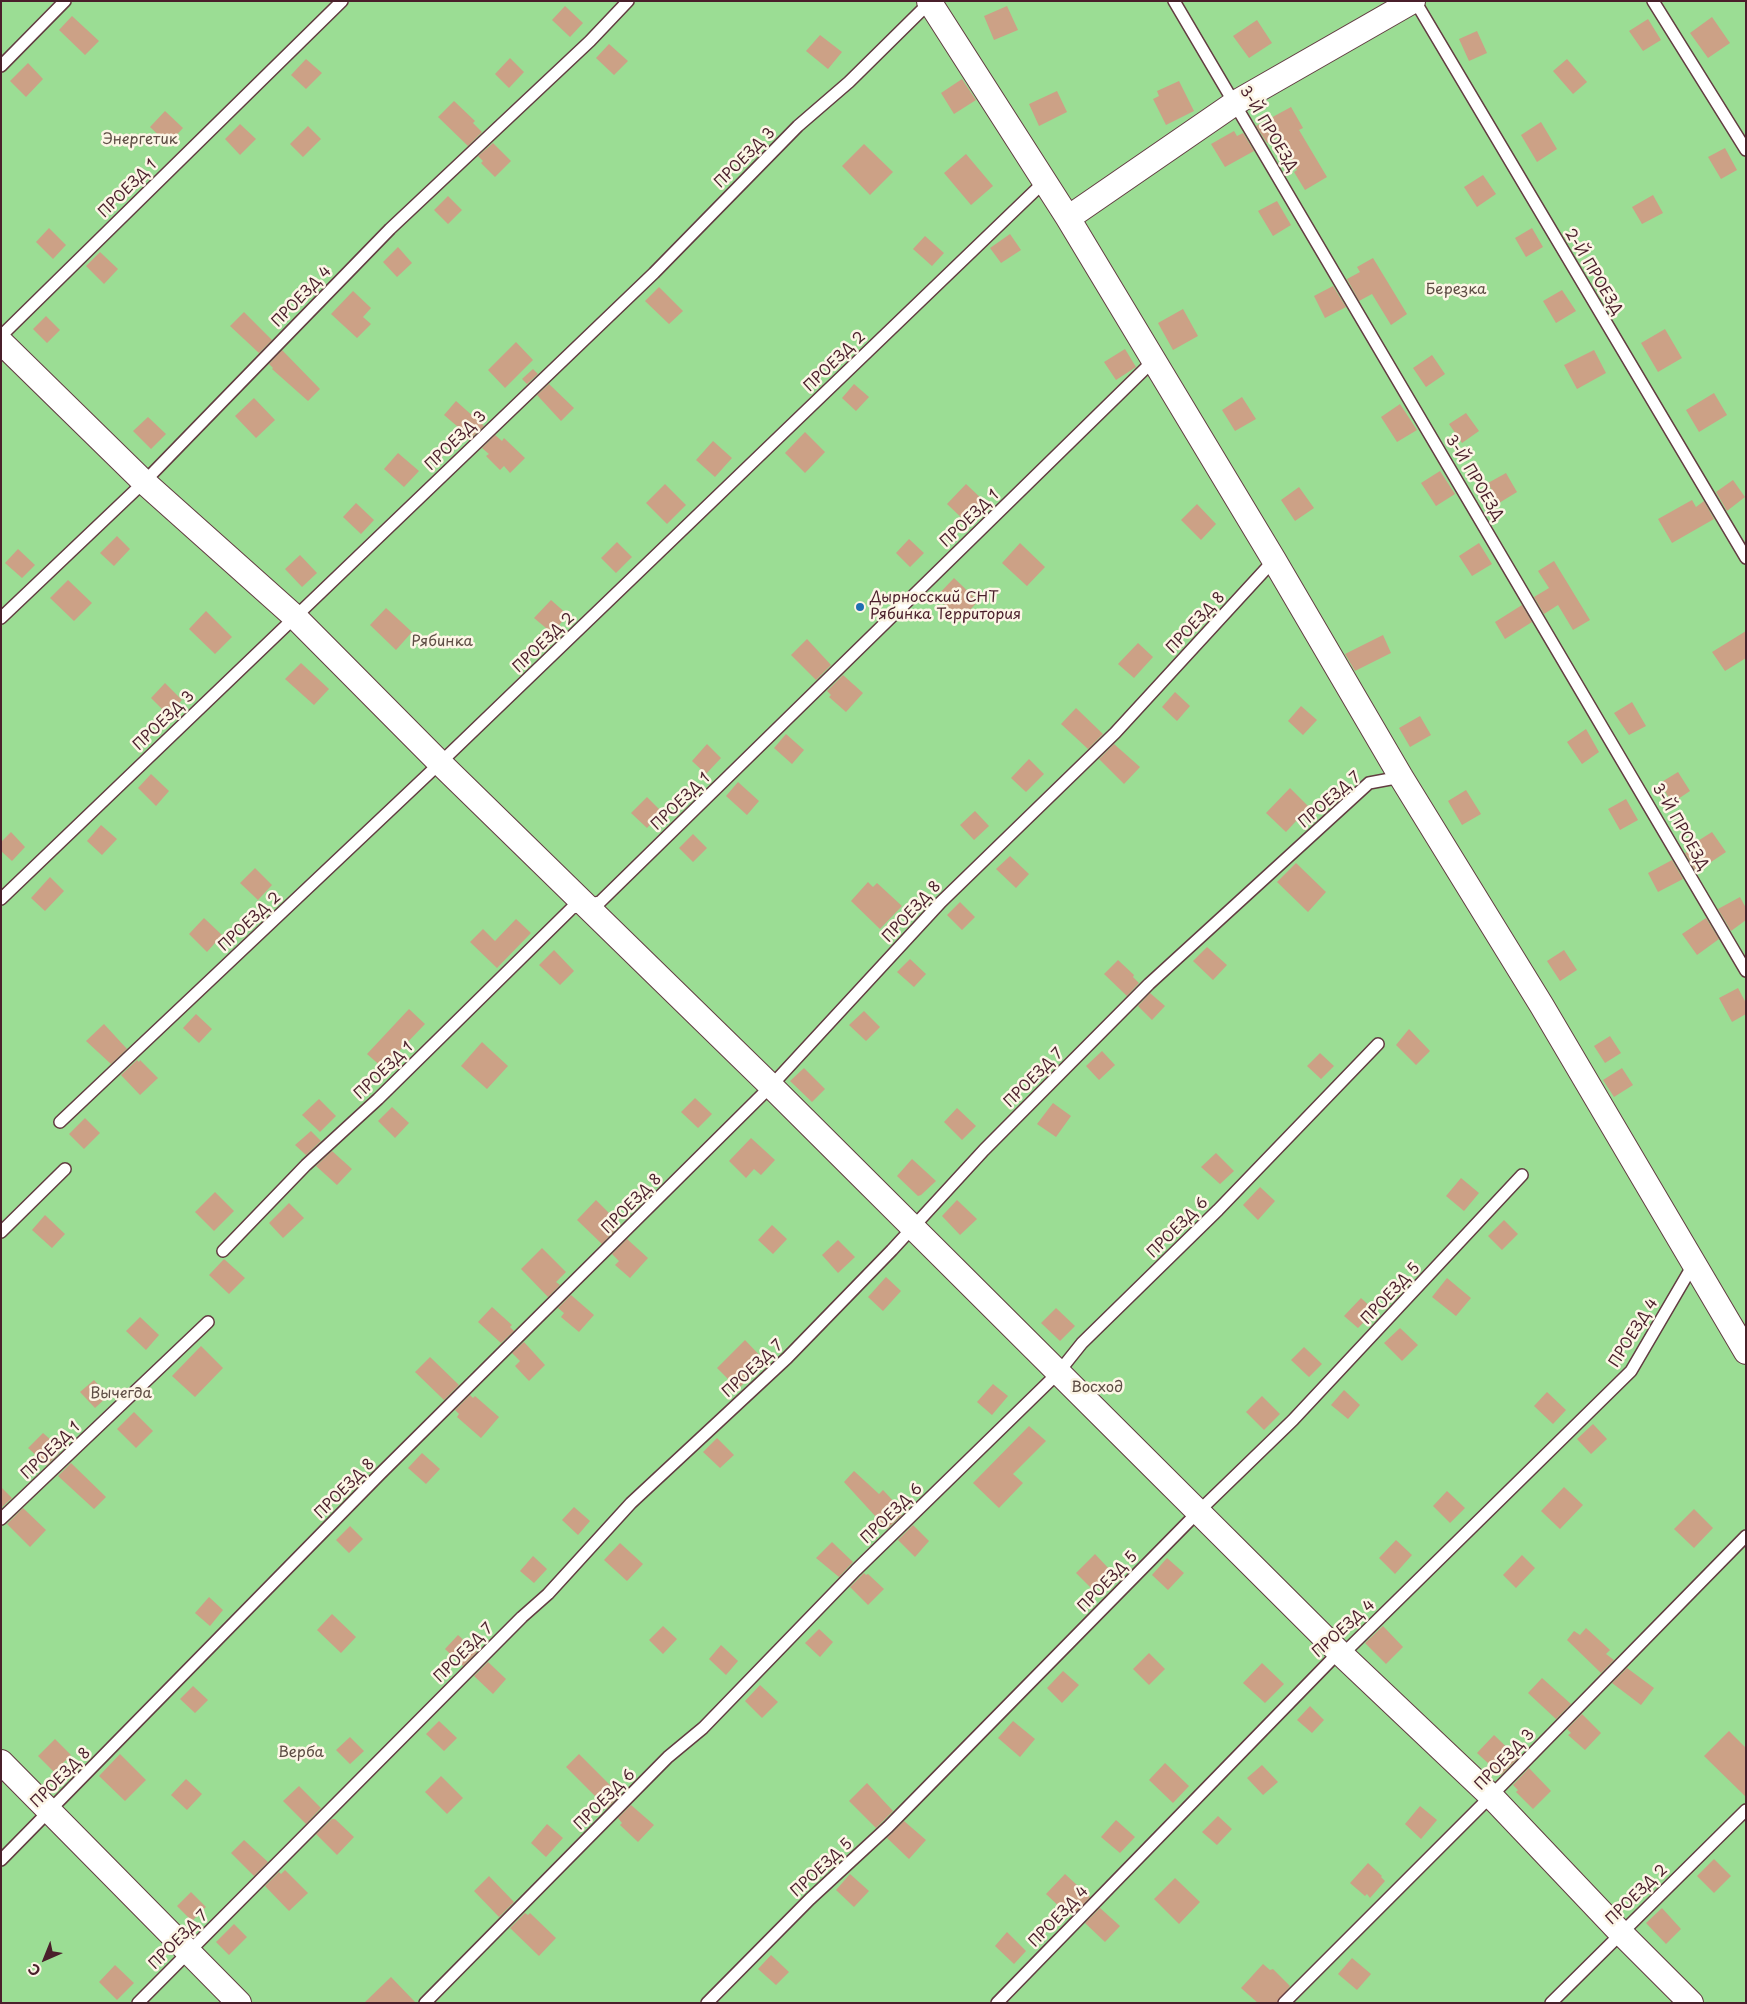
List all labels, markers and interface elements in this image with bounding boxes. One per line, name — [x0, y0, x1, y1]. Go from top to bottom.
street label: 3-Й ПРОЕЗД — [1235, 83, 1301, 175]
street label: ПРОЕЗД 3 — [711, 124, 779, 192]
park label: Энергетик — [102, 131, 178, 149]
street label: ПРОЕЗД 1 — [95, 156, 161, 222]
street label: 2-Й ПРОЕЗД — [1560, 226, 1626, 318]
street label: ПРОЕЗД 4 — [269, 263, 335, 331]
park label: Березка — [1426, 281, 1486, 299]
street label: ПРОЕЗД 2 — [801, 328, 869, 396]
street label: ПРОЕЗД 3 — [422, 408, 490, 474]
street label: 3-Й ПРОЕЗД — [1441, 432, 1507, 524]
street label: ПРОЕЗД 1 — [937, 487, 1003, 551]
place label: Дырносский СНТ Рябинка Территория — [870, 589, 1021, 624]
street label: ПРОЕЗД 8 — [1163, 589, 1229, 657]
marker: Дырносский СНТ Рябинка Территория — [854, 601, 866, 613]
street label: ПРОЕЗД 2 — [510, 609, 578, 677]
park label: Рябинка — [411, 633, 473, 651]
street label: ПРОЕЗД 3 — [130, 688, 198, 754]
street label: ПРОЕЗД 7 — [1295, 768, 1365, 832]
street label: ПРОЕЗД 1 — [648, 770, 714, 834]
street label: 3-Й ПРОЕЗД — [1648, 781, 1712, 873]
street label: ПРОЕЗД 8 — [879, 878, 945, 946]
street label: ПРОЕЗД 2 — [215, 889, 285, 955]
street label: ПРОЕЗД 1 — [351, 1039, 417, 1103]
street label: ПРОЕЗД 7 — [1001, 1045, 1067, 1111]
street label: ПРОЕЗД 8 — [598, 1170, 666, 1238]
street label: ПРОЕЗД 6 — [1144, 1194, 1212, 1262]
street label: ПРОЕЗД 5 — [1358, 1260, 1424, 1328]
street label: ПРОЕЗД 4 — [1606, 1295, 1662, 1371]
street label: ПРОЕЗД 7 — [719, 1336, 787, 1402]
park label: Восход — [1071, 1379, 1123, 1397]
park label: Вычегда — [90, 1385, 152, 1403]
street label: ПРОЕЗД 1 — [18, 1419, 84, 1483]
street label: ПРОЕЗД 8 — [311, 1455, 379, 1523]
street label: ПРОЕЗД 6 — [858, 1480, 926, 1548]
street label: ПРОЕЗД 5 — [1075, 1548, 1141, 1616]
street label: ПРОЕЗД 4 — [1309, 1596, 1379, 1662]
street label: ПРОЕЗД 7 — [431, 1620, 497, 1686]
street label: ПРОЕЗД 3 — [1472, 1726, 1538, 1794]
street label: ПРОЕЗД 8 — [27, 1744, 95, 1812]
park label: Верба — [278, 1744, 324, 1762]
street label: ПРОЕЗД 6 — [571, 1766, 639, 1834]
street label: ПРОЕЗД 5 — [788, 1835, 856, 1901]
street label: ПРОЕЗД 2 — [1603, 1861, 1671, 1929]
street label: ПРОЕЗД 4 — [1026, 1883, 1092, 1951]
street label: ПРОЕЗД 7 — [146, 1907, 212, 1973]
north arrow — [20, 1934, 70, 1984]
text: С — [23, 1959, 45, 1981]

